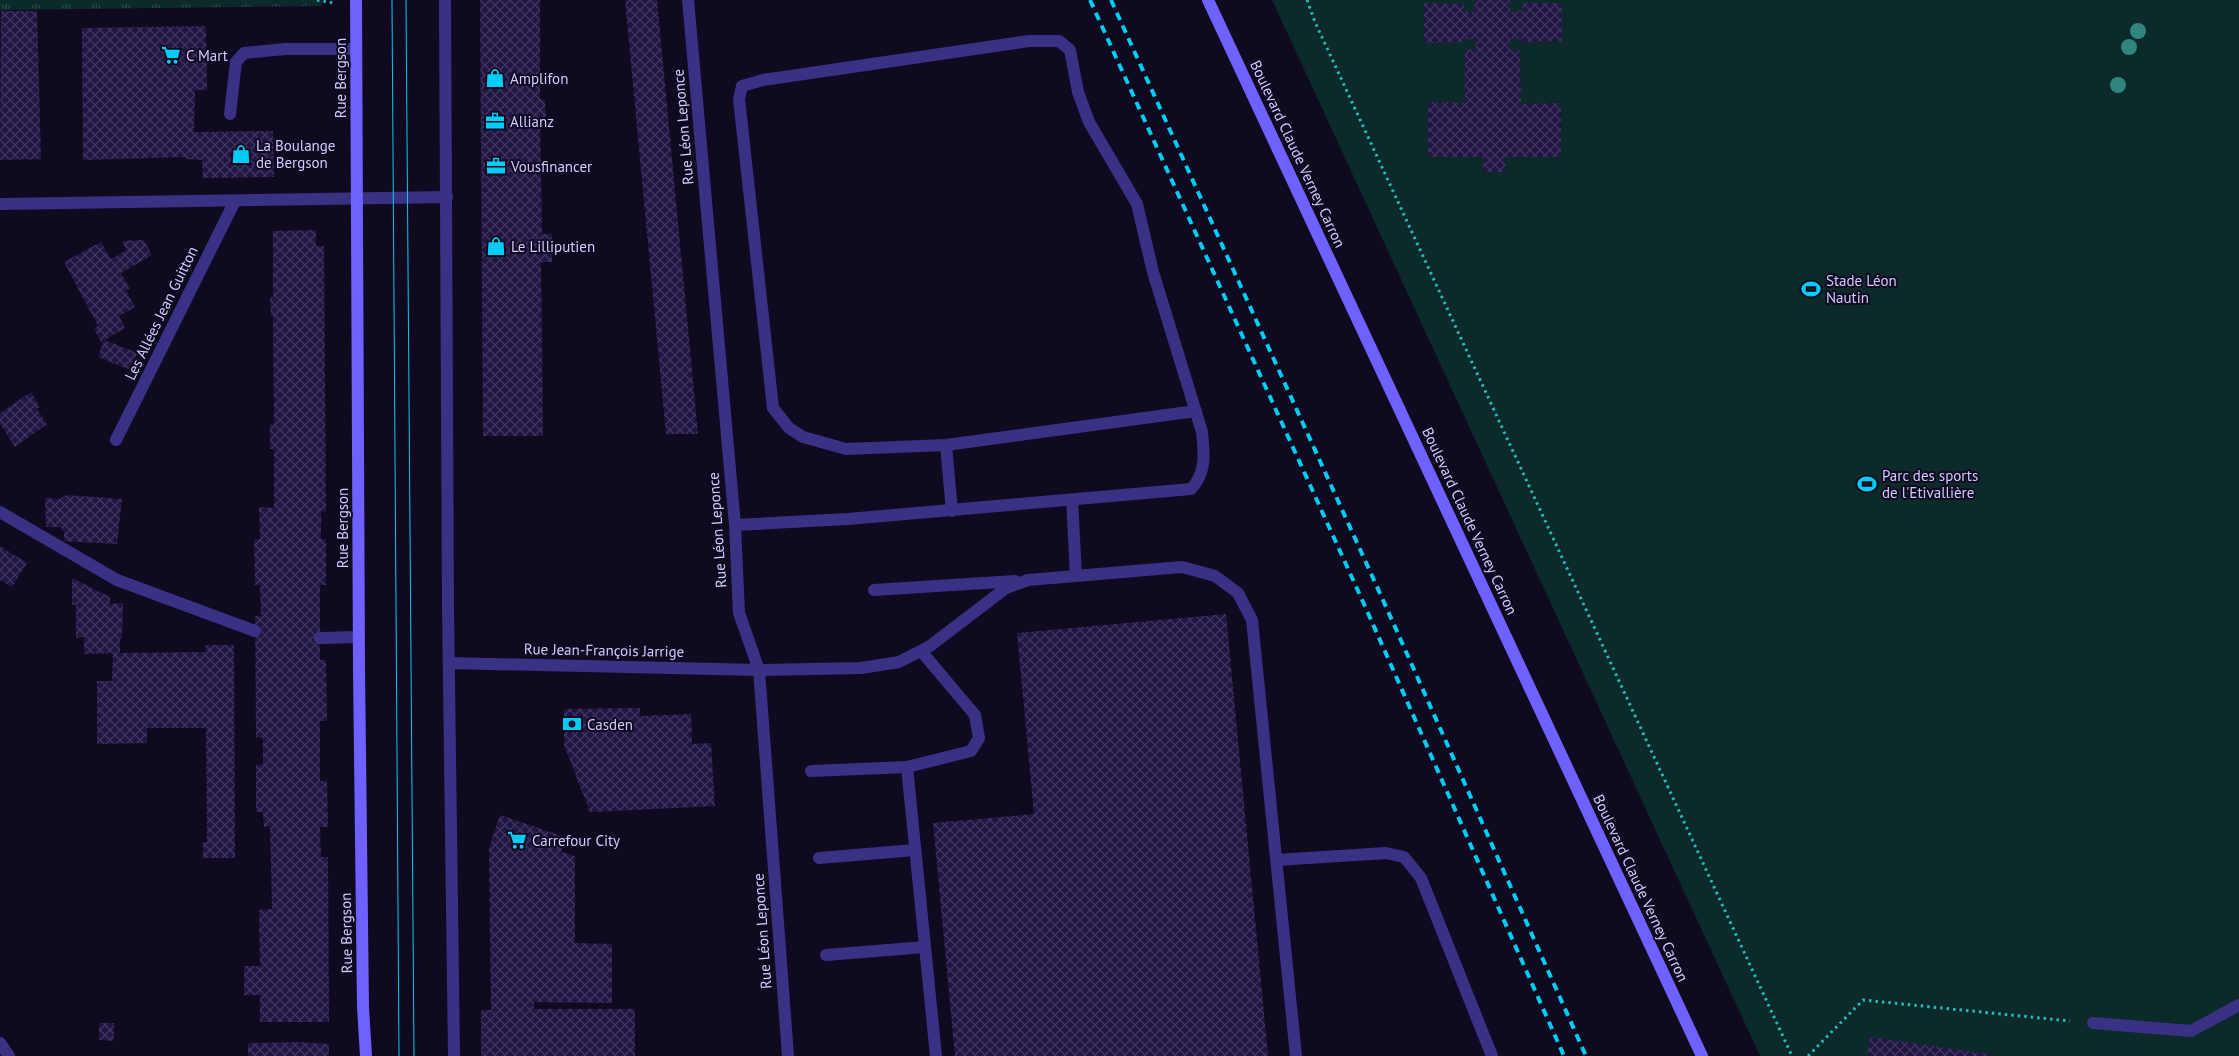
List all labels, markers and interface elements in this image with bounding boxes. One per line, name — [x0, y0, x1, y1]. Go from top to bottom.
street label: Rue Bergson — [331, 38, 350, 118]
supermarket icon: C Mart — [160, 44, 182, 66]
place label: C Mart — [186, 46, 228, 65]
street label: Boulevard Claude Verney Carron — [1246, 57, 1350, 251]
shop icon: Amplifon — [484, 67, 506, 89]
street label: Rue Léon Leponce — [668, 68, 698, 186]
place label: Amplifon — [510, 69, 568, 88]
office icon: Allianz — [484, 110, 506, 132]
place label: Allianz — [510, 112, 554, 131]
place label: La Boulange de Bergson — [256, 136, 336, 172]
shop icon: La Boulange de Bergson — [230, 143, 252, 165]
office icon: Vousfinancer — [485, 155, 507, 177]
place label: Vousfinancer — [510, 157, 592, 176]
shop icon: Le Lilliputien — [485, 235, 507, 257]
place label: Le Lilliputien — [511, 237, 595, 256]
street label: Les Allées Jean Guitton — [120, 243, 202, 383]
place label: Stade Léon Nautin — [1826, 271, 1897, 307]
sports icon: Stade Léon Nautin — [1800, 278, 1822, 300]
street label: Boulevard Claude Verney Carron — [1418, 424, 1522, 618]
place label: Parc des sports de l'Etivallière — [1882, 466, 1978, 502]
street label: Rue Léon Leponce — [703, 472, 731, 588]
sports icon: Parc des sports de l'Etivallière — [1856, 473, 1878, 495]
street label: Rue Bergson — [333, 488, 352, 568]
street label: Rue Jean-François Jarrige — [524, 639, 684, 661]
bank icon: Casden — [561, 713, 583, 735]
place label: Casden — [587, 715, 633, 734]
street label: Boulevard Claude Verney Carron — [1589, 791, 1693, 985]
supermarket icon: Carrefour City — [506, 829, 528, 851]
place label: Carrefour City — [532, 831, 620, 850]
street label: Rue Léon Leponce — [748, 873, 776, 989]
street label: Rue Bergson — [336, 893, 356, 973]

